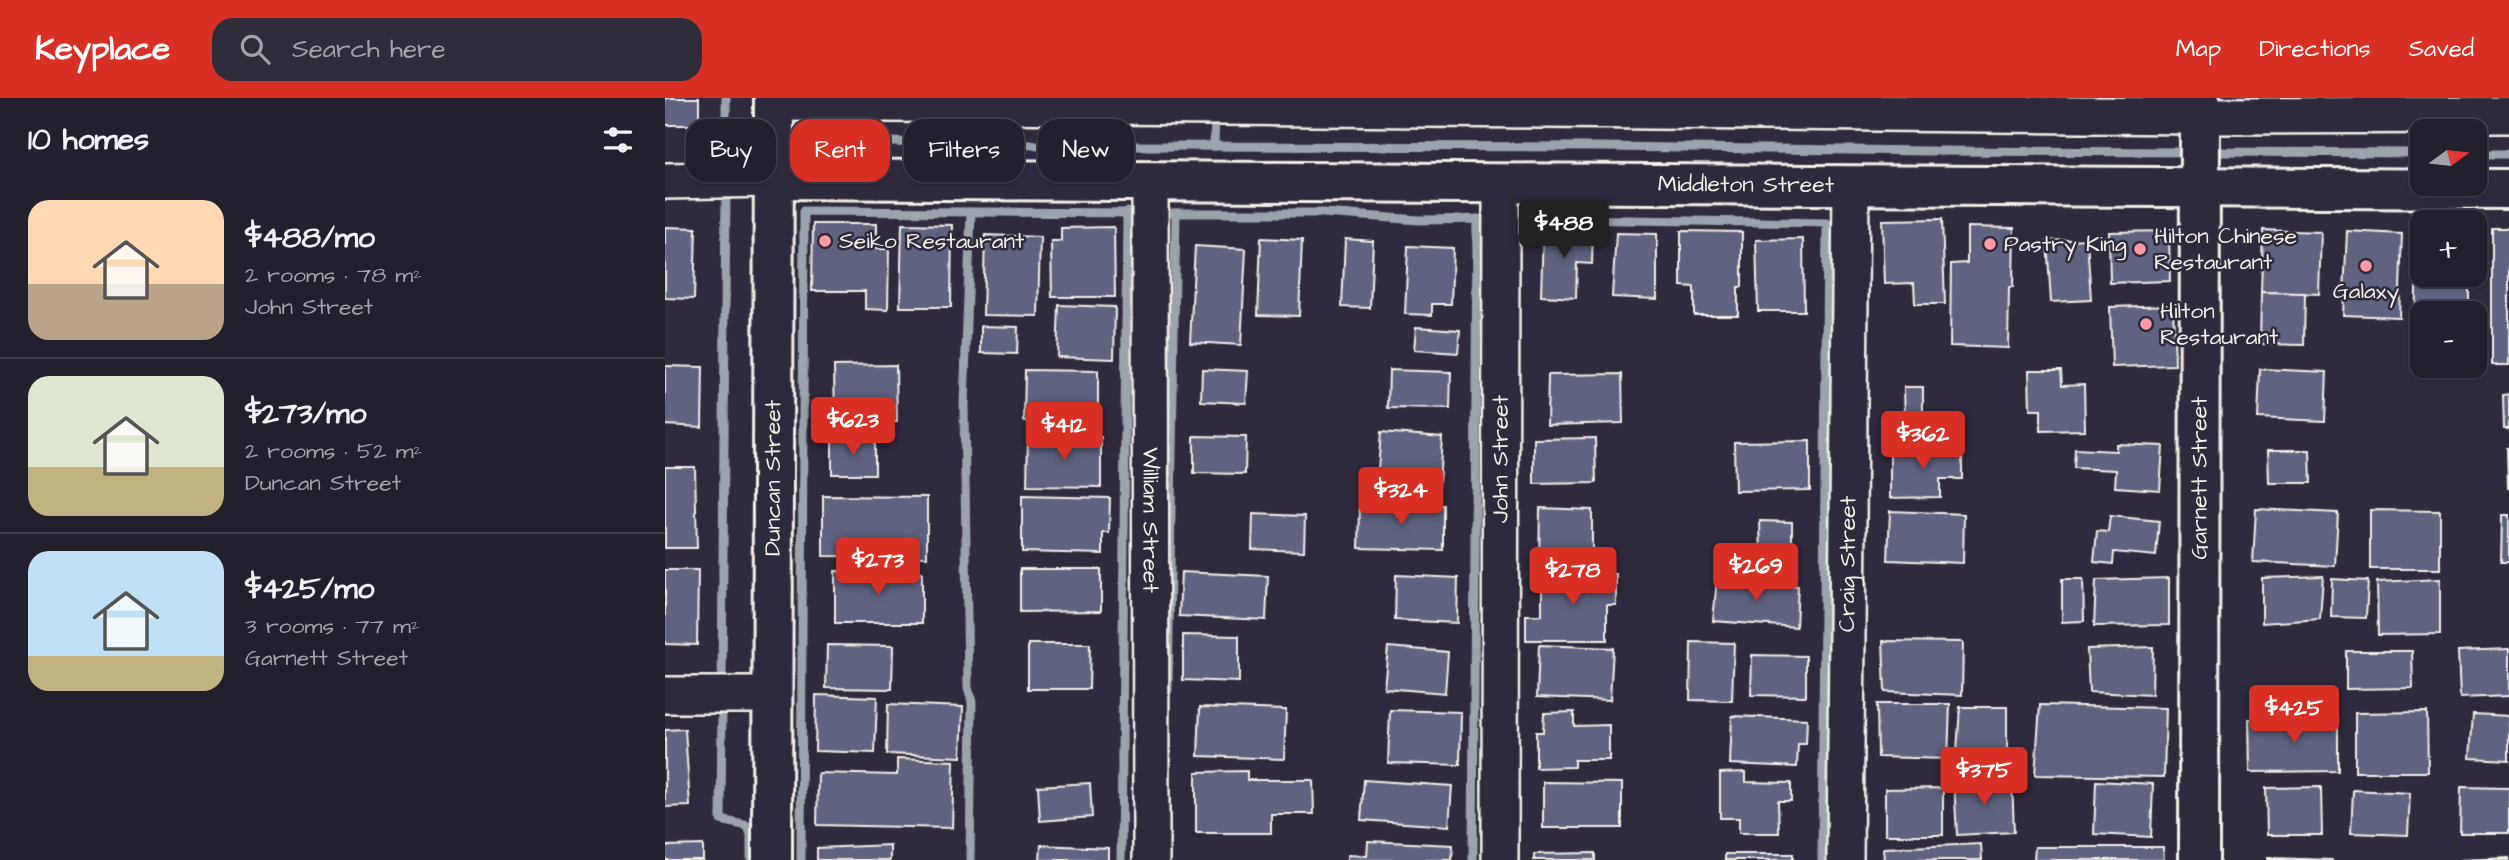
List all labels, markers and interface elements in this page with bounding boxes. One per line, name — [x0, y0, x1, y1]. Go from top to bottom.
search box — [212, 18, 702, 81]
text: Keyplace — [35, 26, 170, 72]
icon: search — [236, 30, 274, 68]
text: Search here — [292, 31, 445, 67]
text: Map — [2176, 32, 2221, 66]
text: Directions — [2259, 32, 2371, 66]
text: Saved — [2409, 32, 2474, 66]
text: 10 homes — [28, 119, 149, 161]
chip: Buy — [686, 119, 776, 182]
chip: Rent — [790, 119, 890, 182]
chip: Filters — [904, 119, 1024, 182]
chip: New — [1038, 119, 1134, 182]
north arrow — [2410, 119, 2487, 196]
map controls — [2410, 119, 2487, 378]
icon: filters — [599, 121, 637, 159]
street label: Middleton Street — [1658, 168, 1835, 201]
pin: $488 — [1523, 200, 1605, 260]
text: $488 — [1535, 207, 1593, 239]
button: + — [2410, 210, 2487, 287]
text: $488/mo — [245, 217, 375, 259]
place label: Hilton Chinese Restaurant — [2154, 220, 2297, 278]
place label: Seiko Restaurant — [839, 225, 1025, 257]
icon: home — [84, 228, 168, 312]
place label: Pastry King — [2004, 228, 2127, 261]
marker: Seiko Restaurant — [817, 233, 833, 249]
marker: Pastry King — [1982, 236, 1998, 252]
marker: Hilton Chinese Restaurant — [2132, 241, 2148, 257]
marker: Galaxy — [2358, 258, 2374, 274]
text: 2 rooms · 78 m² — [245, 259, 422, 291]
place label: Galaxy — [2333, 275, 2400, 308]
text: John Street — [245, 291, 373, 323]
place label: Hilton Restaurant — [2160, 295, 2279, 353]
button: − — [2410, 301, 2487, 378]
marker: Hilton Restaurant — [2138, 316, 2154, 332]
text: $273/mo — [245, 393, 366, 435]
street label: John Street — [1484, 394, 1517, 523]
street label: Garnett Street — [2183, 396, 2216, 560]
pin: $623 — [812, 398, 894, 457]
street label: Duncan Street — [757, 399, 789, 556]
pin: $412 — [1023, 402, 1105, 462]
icon: home — [84, 404, 168, 488]
text: $623 — [827, 404, 879, 436]
text: $412 — [1042, 409, 1086, 441]
pin: $362 — [1882, 412, 1964, 471]
text: $362 — [1897, 418, 1949, 450]
text: 2 rooms · 52 m² — [245, 435, 422, 467]
street label: William Street — [1134, 447, 1167, 594]
text: Duncan Street — [245, 467, 401, 499]
pin: $324 — [1360, 468, 1442, 527]
text: $324 — [1374, 474, 1428, 506]
street label: Craig Street — [1831, 495, 1865, 632]
pin: $273 — [837, 538, 919, 597]
text: $273 — [852, 544, 904, 576]
pin: $269 — [1715, 544, 1797, 603]
pin: $278 — [1532, 547, 1614, 607]
text: $269 — [1729, 550, 1783, 582]
text: $278 — [1545, 554, 1601, 586]
text: $425/mo — [245, 568, 374, 610]
icon: home — [84, 579, 168, 663]
text: 3 rooms · 77 m² — [245, 610, 420, 642]
text: Garnett Street — [245, 642, 408, 674]
pin: $425 — [2253, 686, 2335, 745]
text: $425 — [2265, 692, 2323, 724]
pin: $375 — [1943, 748, 2025, 807]
text: $375 — [1957, 754, 2011, 786]

